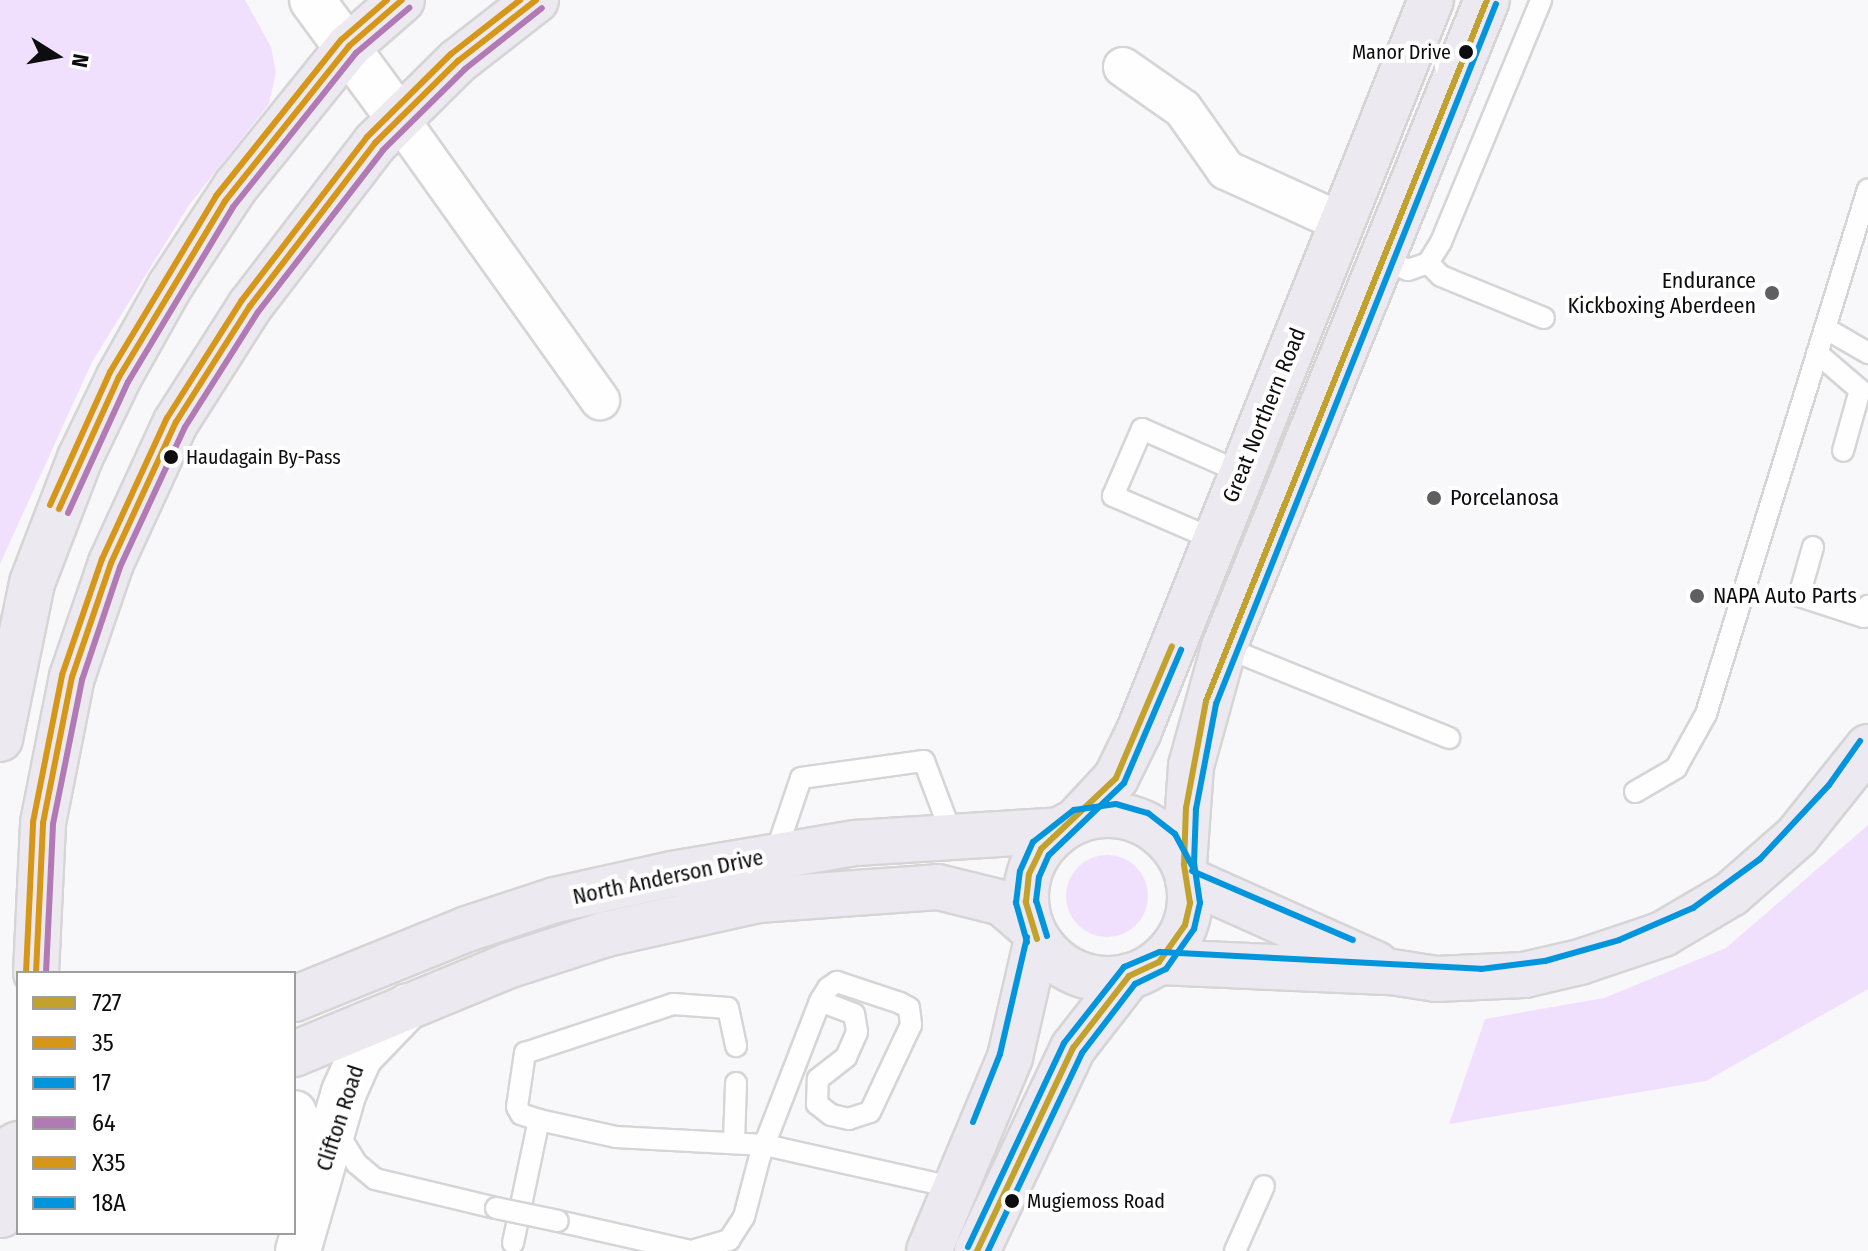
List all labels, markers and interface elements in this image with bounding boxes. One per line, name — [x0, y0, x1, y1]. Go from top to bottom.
north arrow — [16, 16, 96, 96]
place label: Manor Drive — [1352, 40, 1451, 64]
marker: Manor Drive — [1458, 44, 1474, 60]
text: N — [66, 52, 95, 70]
place label: Endurance Kickboxing Aberdeen — [1567, 267, 1756, 318]
marker: Endurance Kickboxing Aberdeen — [1763, 284, 1781, 302]
street label: Great Northern Road — [1217, 324, 1311, 506]
place label: Haudagain By-Pass — [186, 445, 341, 469]
marker: Haudagain By-Pass — [163, 449, 179, 465]
place label: Porcelanosa — [1450, 485, 1559, 511]
marker: Porcelanosa — [1425, 489, 1443, 507]
place label: NAPA Auto Parts — [1713, 583, 1857, 609]
marker: NAPA Auto Parts — [1688, 587, 1706, 605]
street label: North Anderson Drive — [570, 844, 766, 910]
legend — [16, 971, 296, 1235]
text: 727 — [92, 989, 122, 1017]
text: 35 — [92, 1029, 114, 1057]
street label: Clifton Road — [310, 1062, 370, 1174]
text: 17 — [92, 1069, 111, 1097]
text: 64 — [92, 1109, 116, 1137]
text: X35 — [92, 1149, 126, 1177]
text: 18A — [92, 1189, 126, 1217]
place label: Mugiemoss Road — [1027, 1189, 1165, 1213]
marker: Mugiemoss Road — [1004, 1193, 1020, 1209]

